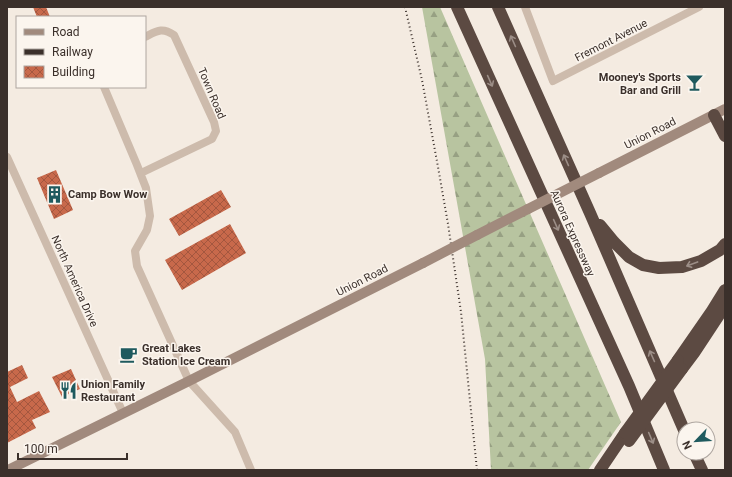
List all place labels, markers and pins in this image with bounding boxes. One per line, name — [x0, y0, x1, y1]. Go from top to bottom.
place label: Mooney's Sports Bar and Grill — [599, 71, 681, 97]
bar icon: Mooney's Sports Bar and Grill — [684, 73, 704, 93]
building icon: Camp Bow Wow — [45, 184, 65, 204]
place label: Camp Bow Wow — [68, 188, 147, 201]
place label: Great Lakes Station Ice Cream — [142, 342, 230, 368]
cafe icon: Great Lakes Station Ice Cream — [119, 344, 139, 364]
place label: Union Family Restaurant — [81, 378, 146, 404]
restaurant icon: Union Family Restaurant — [58, 380, 78, 400]

